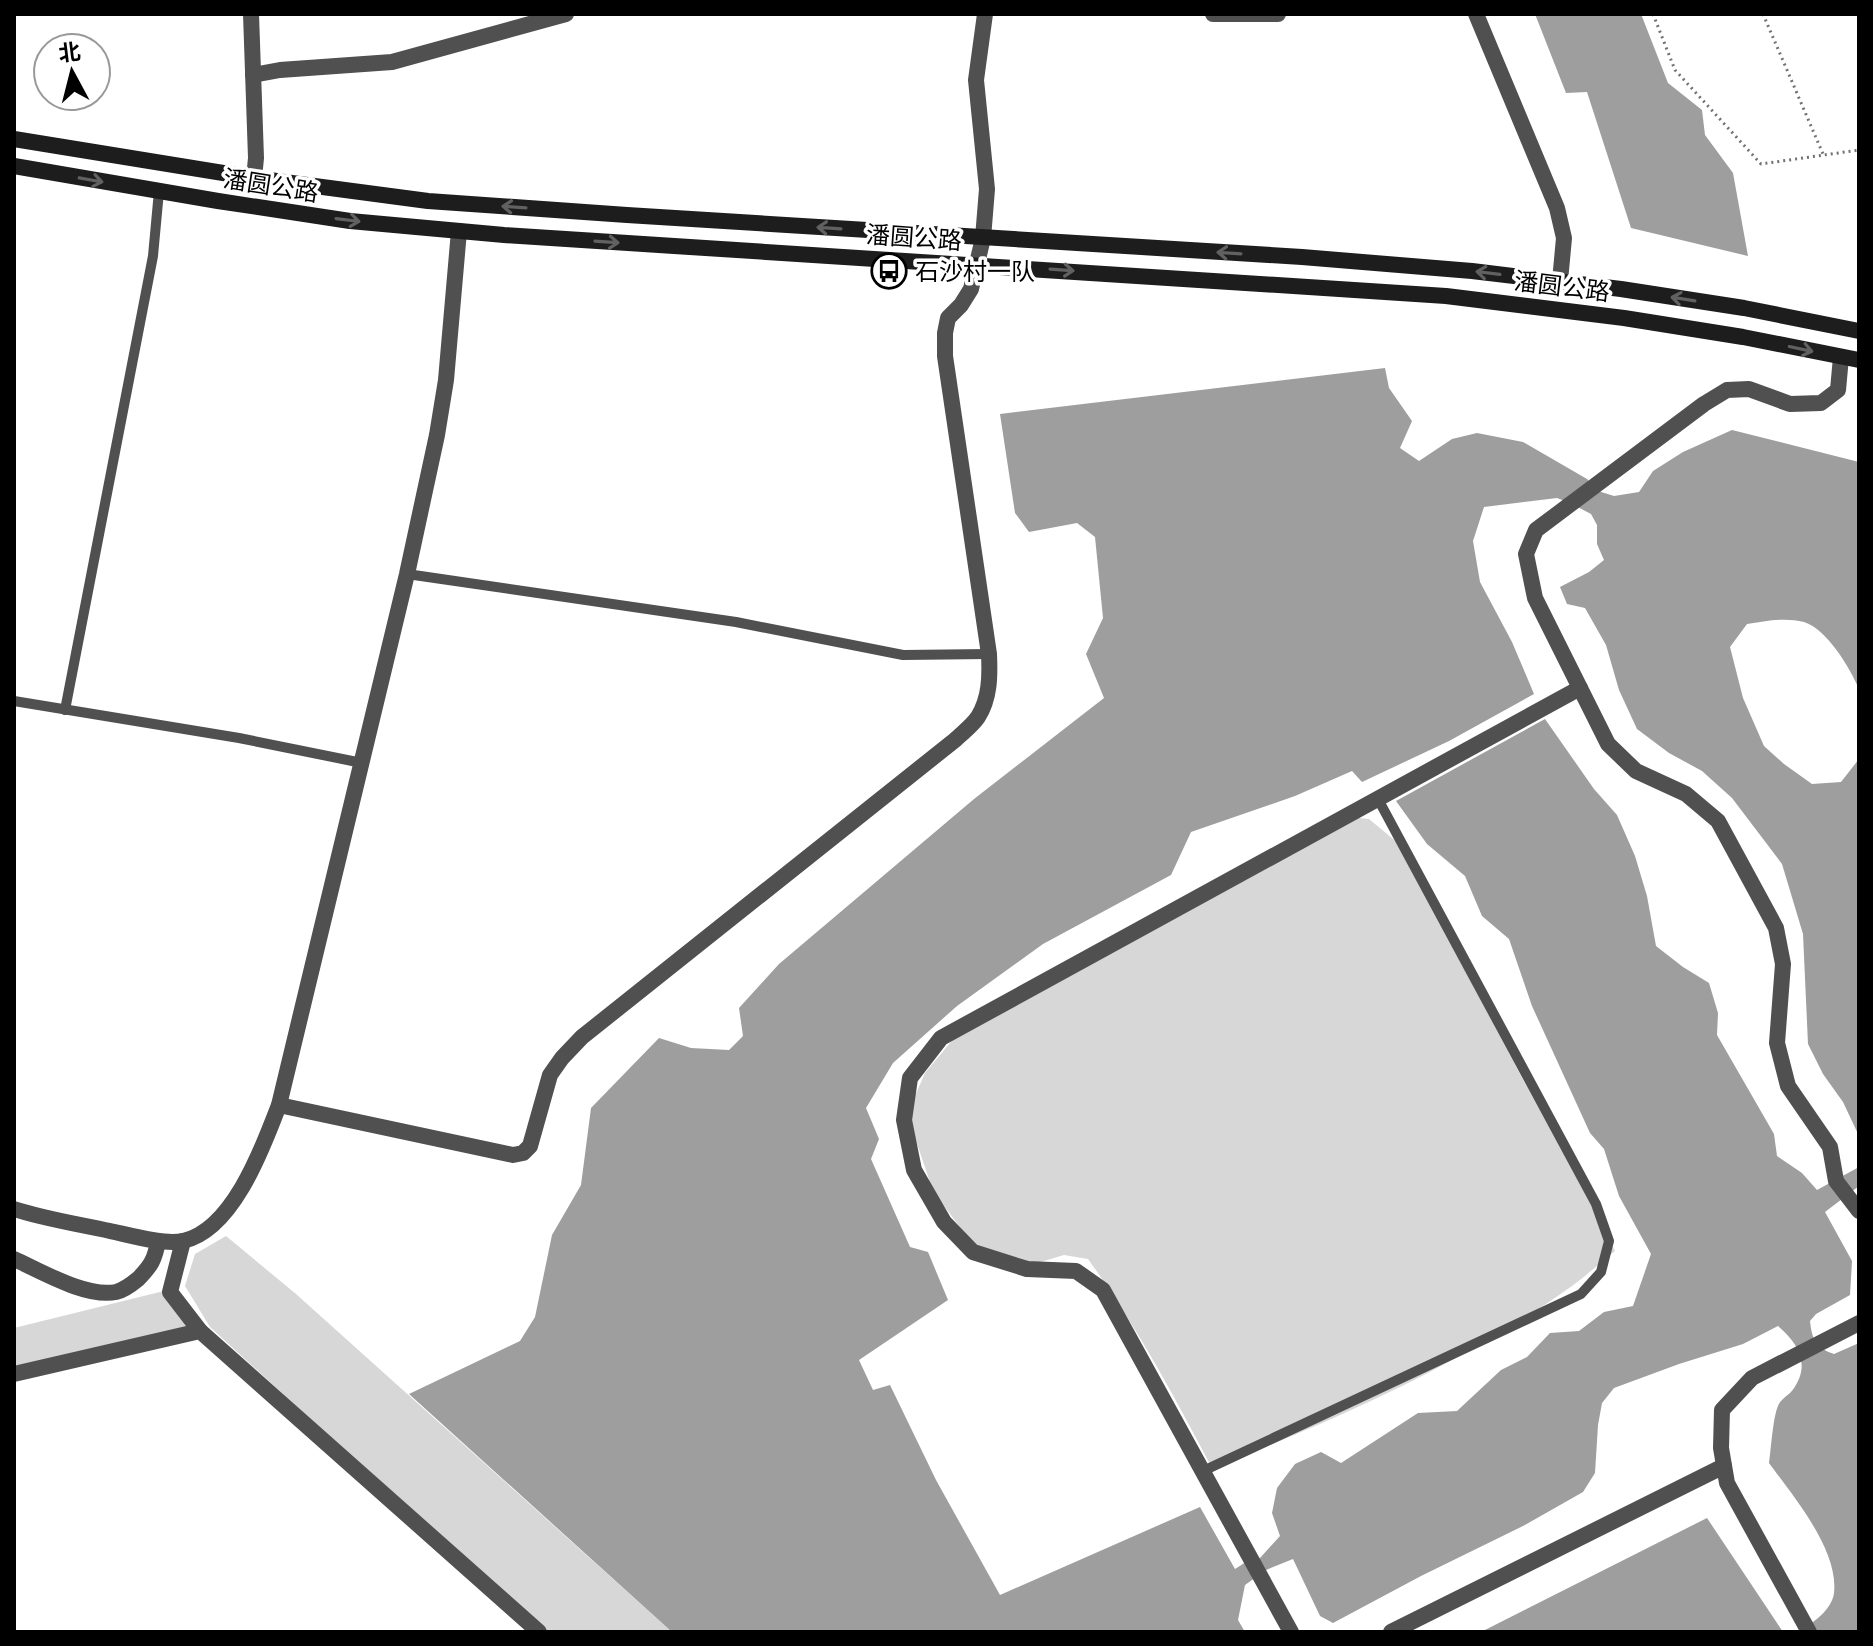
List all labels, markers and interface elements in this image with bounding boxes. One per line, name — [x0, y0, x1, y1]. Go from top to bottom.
north arrow — [32, 32, 112, 112]
text: 北 — [57, 34, 83, 70]
street label: 潘圆公路 — [221, 160, 321, 210]
one-way arrow — [78, 173, 103, 188]
one-way arrow — [501, 199, 528, 214]
one-way arrow — [335, 213, 360, 228]
street label: 潘圆公路 — [865, 216, 963, 258]
one-way arrow — [816, 220, 843, 235]
one-way arrow — [593, 234, 620, 249]
one-way arrow — [1216, 245, 1243, 260]
bus stop icon: 石沙村一队 — [870, 252, 908, 290]
place label: 石沙村一队 — [915, 253, 1035, 289]
street label: 潘圆公路 — [1512, 262, 1612, 310]
one-way arrow — [1048, 263, 1075, 278]
one-way arrow — [1476, 265, 1501, 280]
one-way arrow — [1670, 290, 1696, 305]
one-way arrow — [1788, 342, 1813, 357]

